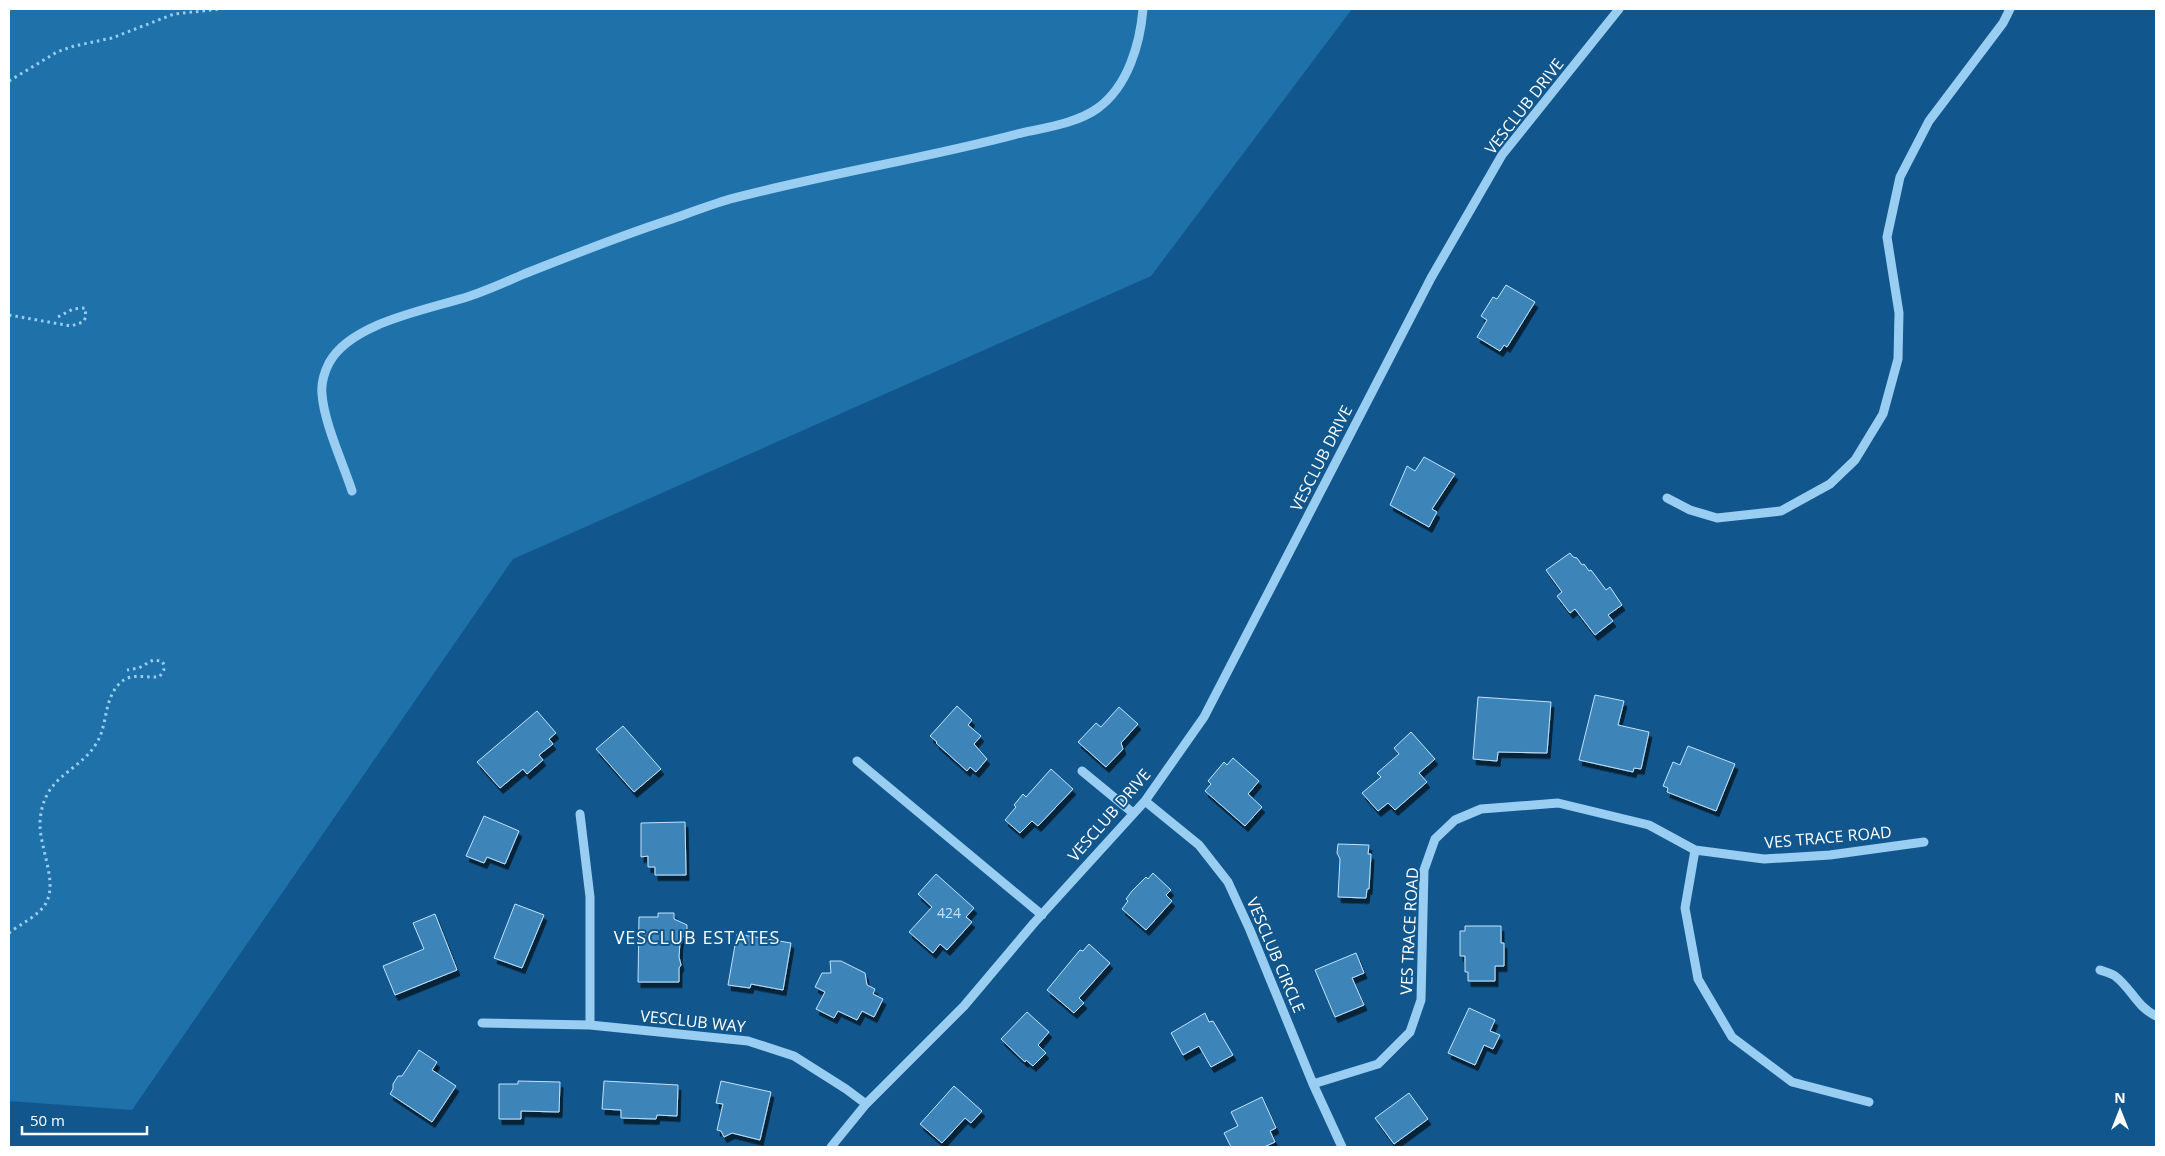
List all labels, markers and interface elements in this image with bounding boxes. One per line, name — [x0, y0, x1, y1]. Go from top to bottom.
street label: VESCLUB DRIVE — [1480, 53, 1568, 159]
street label: VESCLUB DRIVE — [1285, 401, 1357, 515]
street label: VESCLUB DRIVE — [1063, 764, 1155, 866]
street label: VES TRACE ROAD — [1764, 820, 1892, 854]
street label: VES TRACE ROAD — [1395, 867, 1423, 995]
street label: VESCLUB CIRCLE — [1242, 894, 1310, 1016]
house number: 424 — [937, 903, 961, 922]
district label: VESCLUB ESTATES — [614, 925, 780, 949]
street label: VESCLUB WAY — [639, 1005, 747, 1037]
north arrow — [2095, 1086, 2145, 1136]
text: N — [2114, 1088, 2126, 1107]
scale bar — [22, 1104, 148, 1136]
text: 50 m — [30, 1110, 65, 1130]

